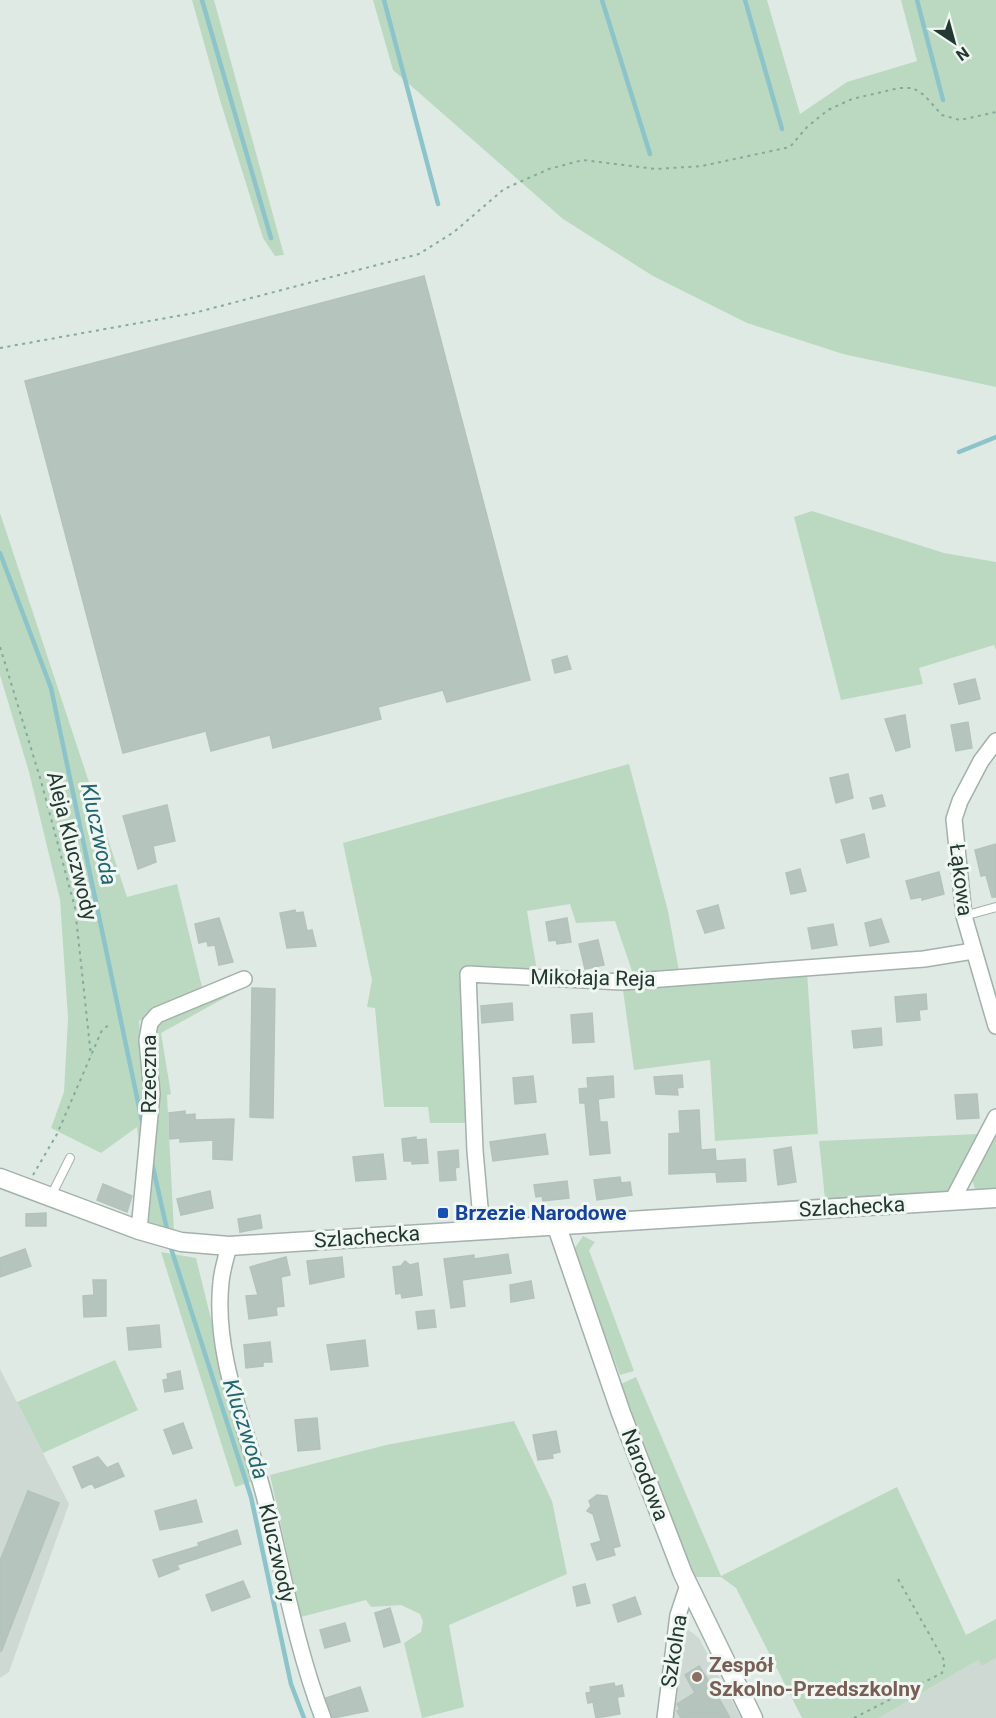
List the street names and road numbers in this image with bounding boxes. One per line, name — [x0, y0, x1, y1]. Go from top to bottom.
street label: Aleja Kluczwody — [42, 769, 102, 923]
street label: Łąkowa — [945, 843, 977, 917]
street label: Mikołaja Reja — [530, 965, 656, 991]
street label: Rzeczna — [137, 1035, 161, 1113]
street label: Szlachecka — [798, 1192, 906, 1222]
street label: Szlachecka — [313, 1221, 421, 1253]
street label: Narodowa — [617, 1426, 673, 1524]
street label: Kluczwody — [254, 1501, 300, 1605]
street label: Szkolna — [656, 1613, 692, 1689]

